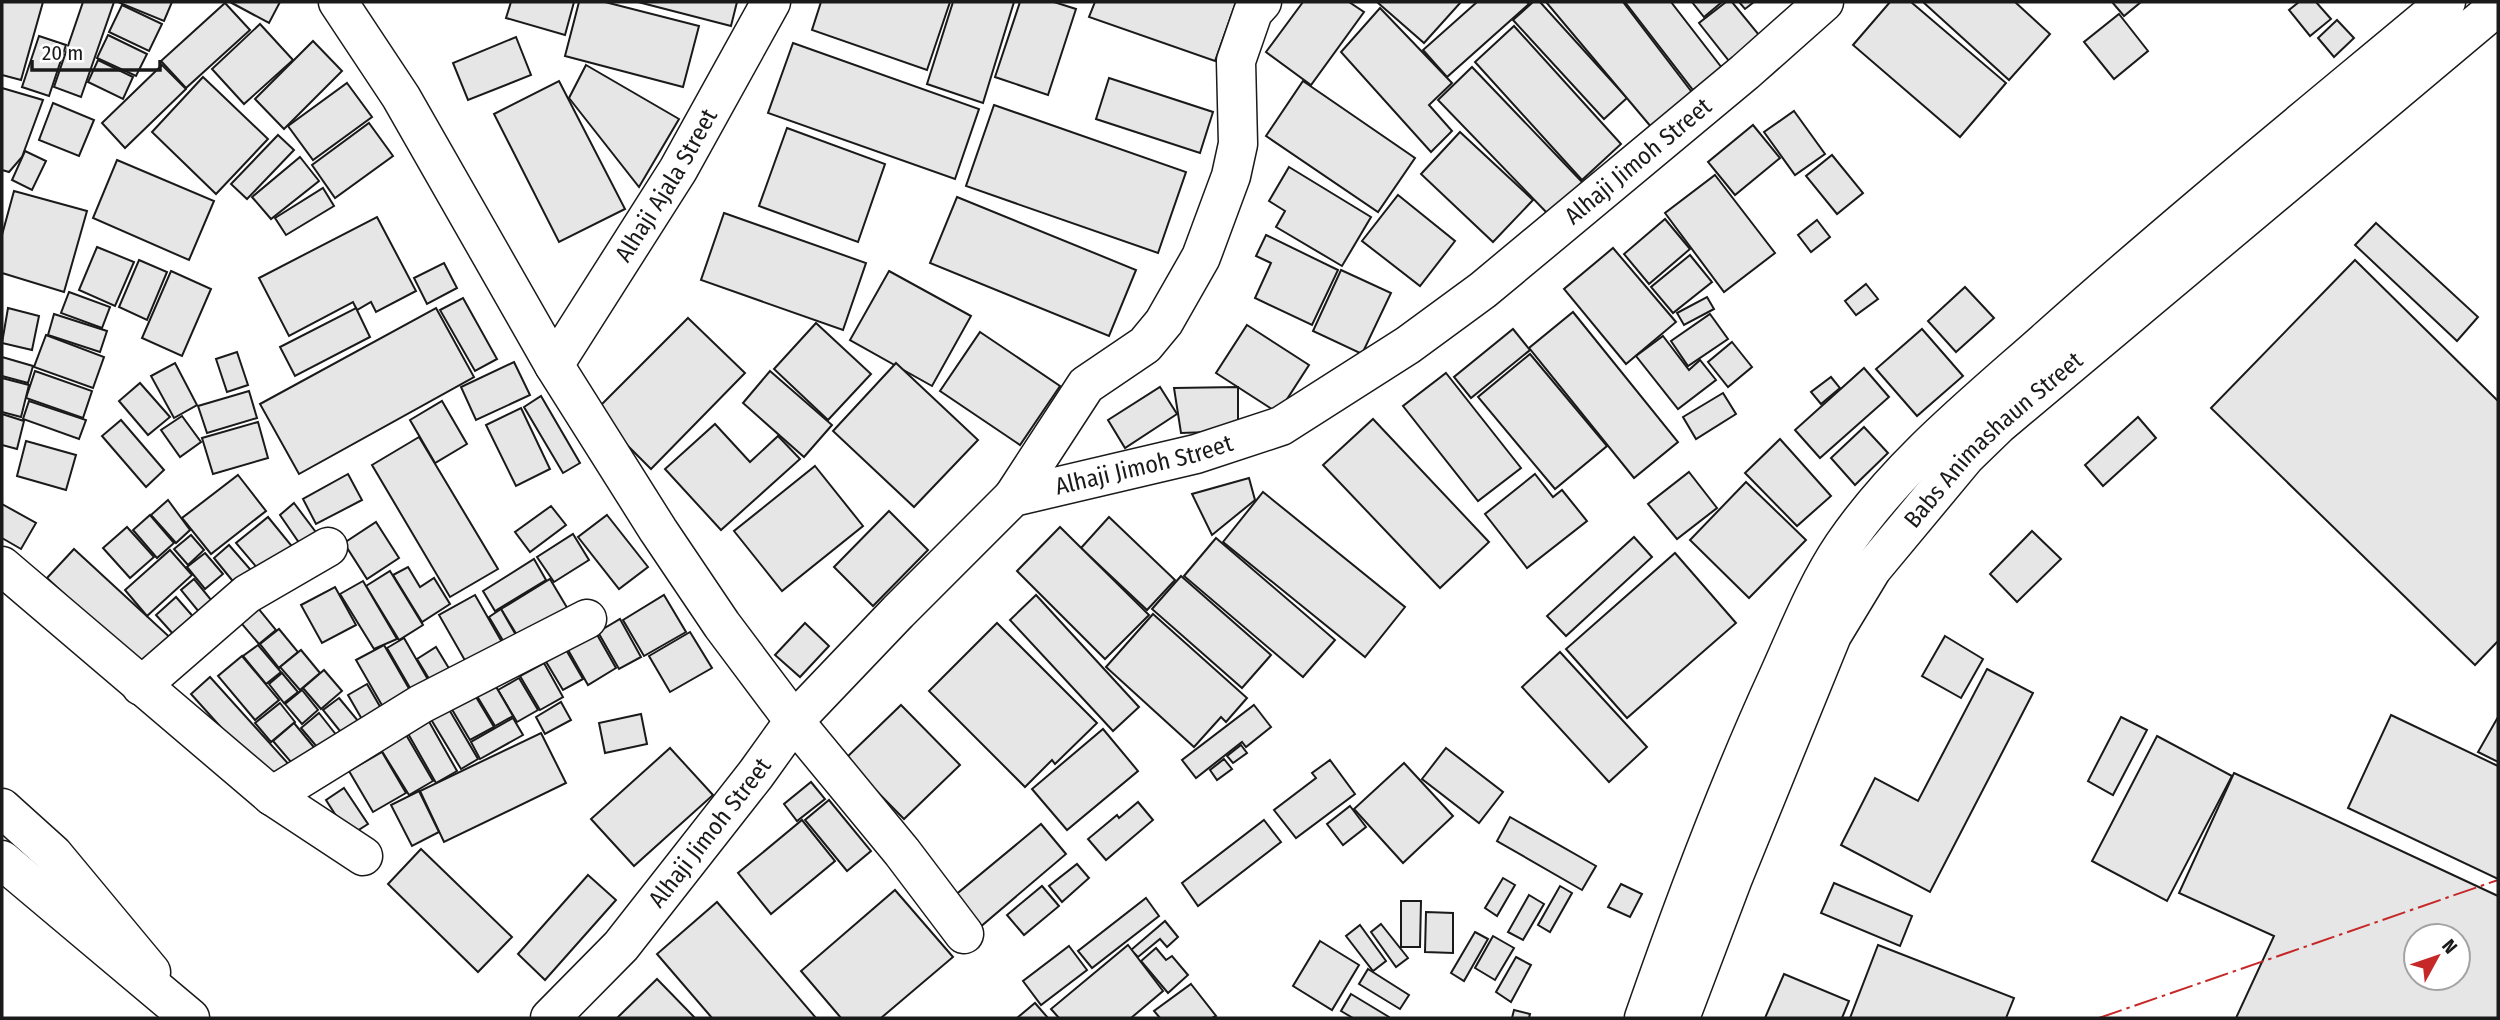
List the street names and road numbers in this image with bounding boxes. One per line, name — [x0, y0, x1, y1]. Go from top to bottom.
street label: Alhaji Jimoh Street — [1559, 92, 1717, 230]
street label: Alhaji Ajala Street — [609, 104, 723, 267]
street label: Babs Animashaun Street — [1898, 346, 2088, 533]
street label: Alhaji Jimoh Street — [1052, 429, 1236, 501]
street label: Alhaji Jimoh Street — [643, 753, 777, 913]

